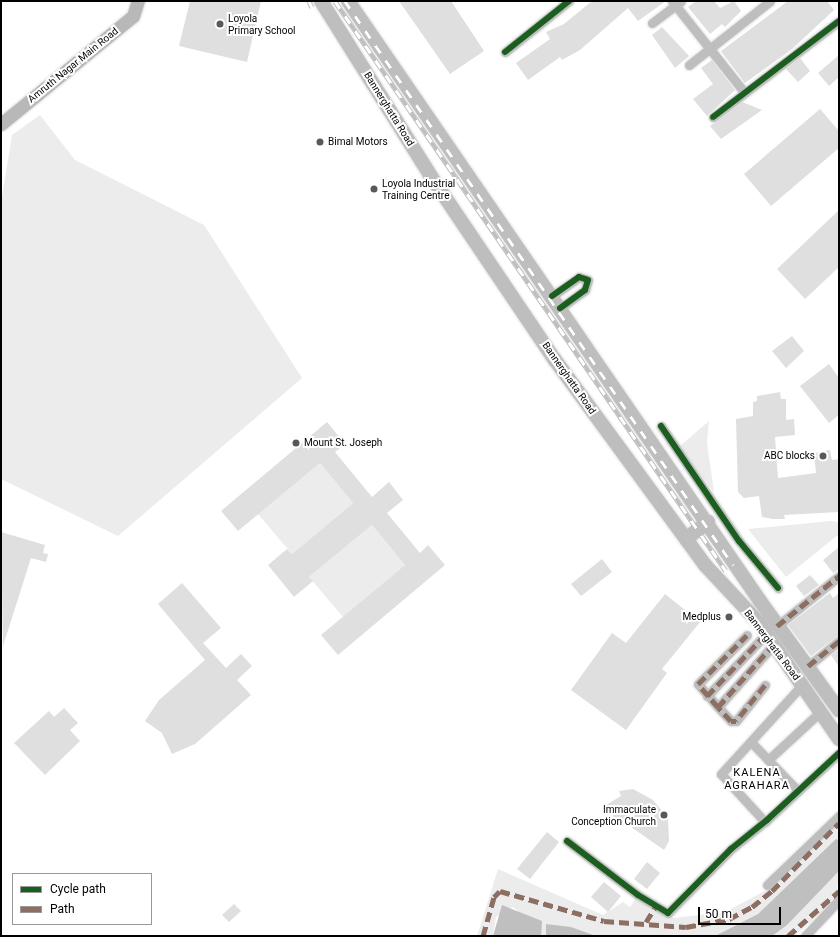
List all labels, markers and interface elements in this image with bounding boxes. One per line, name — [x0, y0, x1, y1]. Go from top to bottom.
place label: Loyola Primary School — [228, 12, 296, 36]
marker: Loyola Primary School — [215, 19, 225, 29]
street label: Amruth Nagar Main Road — [26, 25, 120, 105]
street label: Bannerghatta Road — [361, 70, 417, 148]
place label: Bimal Motors — [328, 136, 388, 148]
marker: Bimal Motors — [315, 137, 325, 147]
place label: Loyola Industrial Training Centre — [382, 177, 455, 200]
marker: Loyola Industrial Training Centre — [369, 184, 379, 194]
street label: Bannerghatta Road — [540, 340, 598, 416]
place label: Mount St. Joseph — [304, 437, 382, 449]
marker: Mount St. Joseph — [291, 438, 301, 448]
place label: ABC blocks — [764, 450, 815, 462]
marker: ABC blocks — [818, 451, 828, 461]
street label: Bannerghatta Road — [742, 607, 802, 683]
place label: Medplus — [683, 611, 721, 623]
marker: Medplus — [724, 612, 734, 622]
district label: KALENA AGRAHARA — [724, 767, 790, 793]
place label: Immaculate Conception Church — [571, 803, 656, 826]
marker: Immaculate Conception Church — [659, 810, 669, 820]
legend — [12, 873, 152, 925]
text: Cycle path — [50, 882, 106, 896]
scale bar — [700, 899, 783, 925]
text: Path — [50, 902, 75, 916]
text: 50 m — [705, 907, 732, 921]

